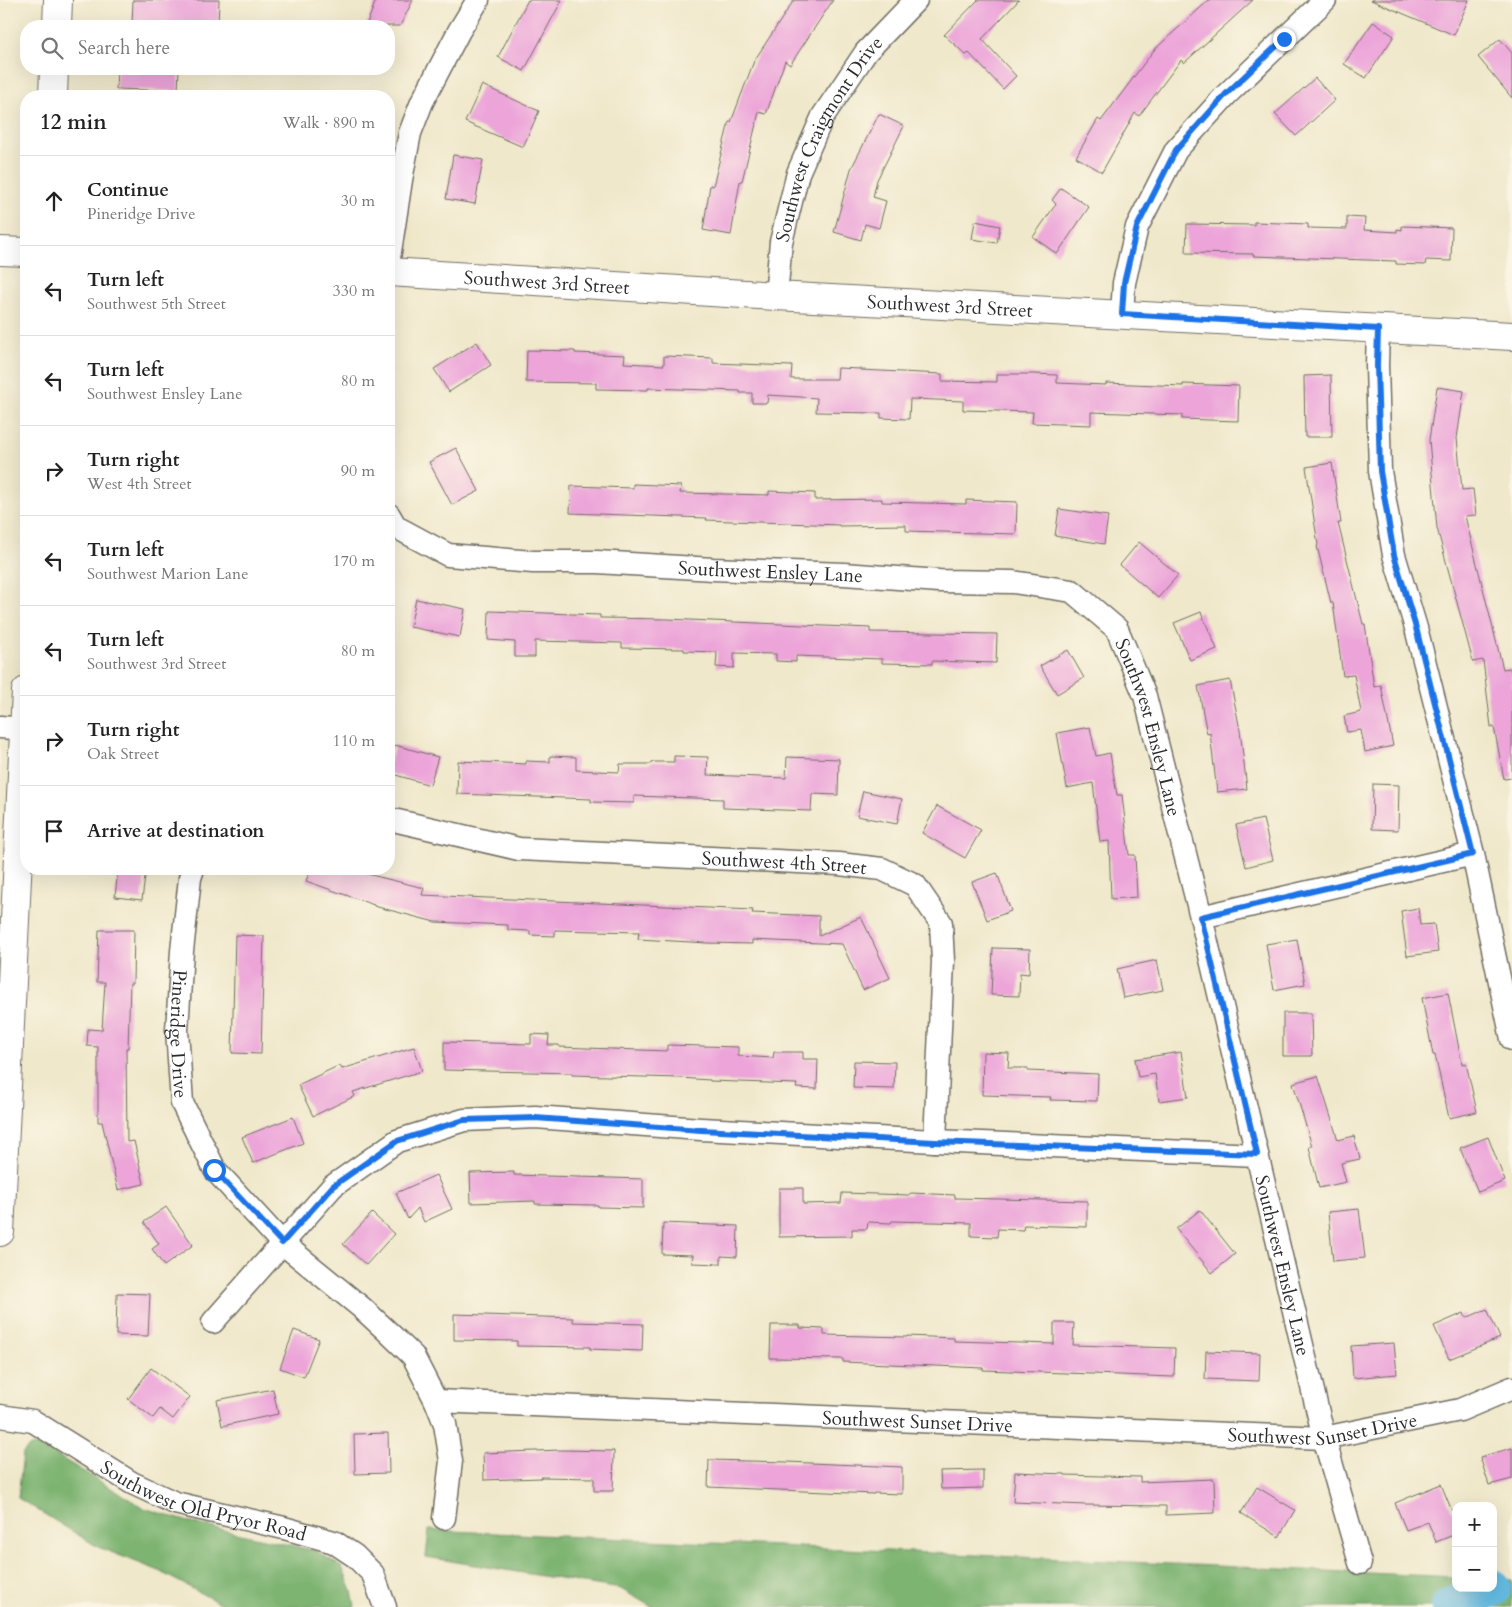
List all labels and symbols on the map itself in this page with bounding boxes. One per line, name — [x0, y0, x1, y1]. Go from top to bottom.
route end — [1273, 28, 1296, 51]
street label: Southwest Craigmont Drive — [770, 30, 889, 245]
street label: Southwest 3rd Street — [463, 265, 630, 301]
street label: Southwest 3rd Street — [866, 289, 1033, 324]
street label: Southwest Ensley Lane — [677, 555, 864, 589]
street label: Southwest Ensley Lane — [1108, 635, 1187, 819]
street label: Southwest 4th Street — [701, 846, 868, 881]
street label: Pineridge Drive — [163, 969, 194, 1099]
route start — [203, 1159, 226, 1182]
street label: Southwest Ensley Lane — [1248, 1173, 1316, 1359]
street label: Southwest Sunset Drive — [822, 1405, 1013, 1439]
street label: Southwest Sunset Drive — [1227, 1407, 1420, 1452]
street label: Southwest Old Pryor Road — [95, 1454, 309, 1548]

